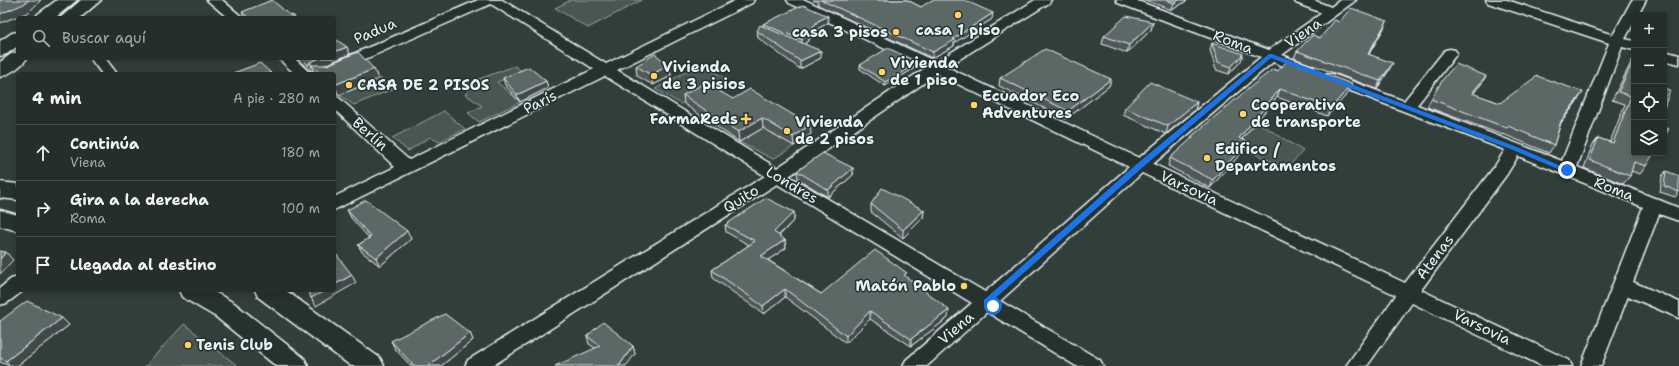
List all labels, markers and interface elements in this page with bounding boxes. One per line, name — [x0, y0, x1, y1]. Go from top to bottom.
marker: casa 1 piso — [953, 10, 963, 20]
map controls — [1631, 12, 1667, 156]
button: + — [1631, 12, 1667, 48]
street label: Padua — [351, 13, 400, 49]
street label: Viena — [1280, 13, 1326, 53]
search box — [16, 16, 336, 60]
place label: casa 1 piso — [916, 20, 1000, 40]
place label: casa 3 pisos — [792, 22, 888, 42]
street label: Roma — [1210, 25, 1256, 59]
icon: search — [30, 27, 52, 49]
marker: casa 3 pisos — [891, 27, 901, 37]
text: Buscar aquí — [62, 28, 146, 48]
button: − — [1631, 48, 1667, 84]
place label: Vivienda de 1 piso — [890, 53, 959, 90]
place label: Vivienda de 3 pisios — [662, 57, 746, 94]
marker: Vivienda de 1 piso — [877, 67, 887, 77]
marker: Vivienda de 3 pisios — [649, 71, 659, 81]
place label: CASA DE 2 PISOS — [357, 75, 490, 95]
marker: CASA DE 2 PISOS — [344, 80, 354, 90]
button: locate — [1631, 84, 1667, 120]
street label: París — [520, 85, 560, 119]
place label: Ecuador Eco Adventures — [982, 86, 1080, 123]
text: 4 min — [32, 87, 82, 109]
text: A pie · 280 m — [233, 90, 320, 107]
place label: Cooperativa de transporte — [1251, 95, 1361, 132]
marker: Ecuador Eco Adventures — [969, 100, 979, 110]
place label: FarmaReds — [650, 109, 738, 129]
marker: Cooperativa de transporte — [1238, 109, 1248, 119]
place label: Vivienda de 2 pisos — [795, 112, 874, 149]
street label: Berlín — [348, 113, 392, 155]
marker: FarmaReds — [741, 114, 751, 124]
button: layers — [1631, 120, 1667, 156]
marker: Vivienda de 2 pisos — [782, 126, 792, 136]
text: Continúa — [70, 134, 139, 154]
place label: Edifico / Departamentos — [1215, 139, 1336, 176]
icon: ahead — [32, 142, 54, 164]
text: 180 m — [281, 144, 320, 161]
marker: Edifico / Departamentos — [1202, 153, 1212, 163]
text: Viena — [70, 154, 106, 171]
route end — [1558, 161, 1576, 179]
street label: Londres — [762, 162, 822, 208]
street label: Varsovia — [1157, 166, 1222, 210]
street label: Roma — [1591, 172, 1637, 206]
street label: Quito — [719, 180, 763, 218]
text: Gira a la derecha — [70, 190, 209, 210]
icon: right — [32, 198, 54, 220]
text: 100 m — [281, 200, 320, 217]
text: Roma — [70, 210, 106, 227]
street label: Atenas — [1412, 231, 1458, 283]
icon: arrive — [32, 254, 54, 276]
text: Llegada al destino — [70, 255, 217, 275]
place label: Matón Pablo — [855, 276, 956, 296]
marker: Matón Pablo — [959, 281, 969, 291]
route start — [984, 297, 1002, 315]
street label: Varsovia — [1450, 304, 1515, 350]
street label: Viena — [934, 307, 979, 349]
place label: Tenis Club — [196, 335, 273, 355]
marker: Tenis Club — [183, 340, 193, 350]

